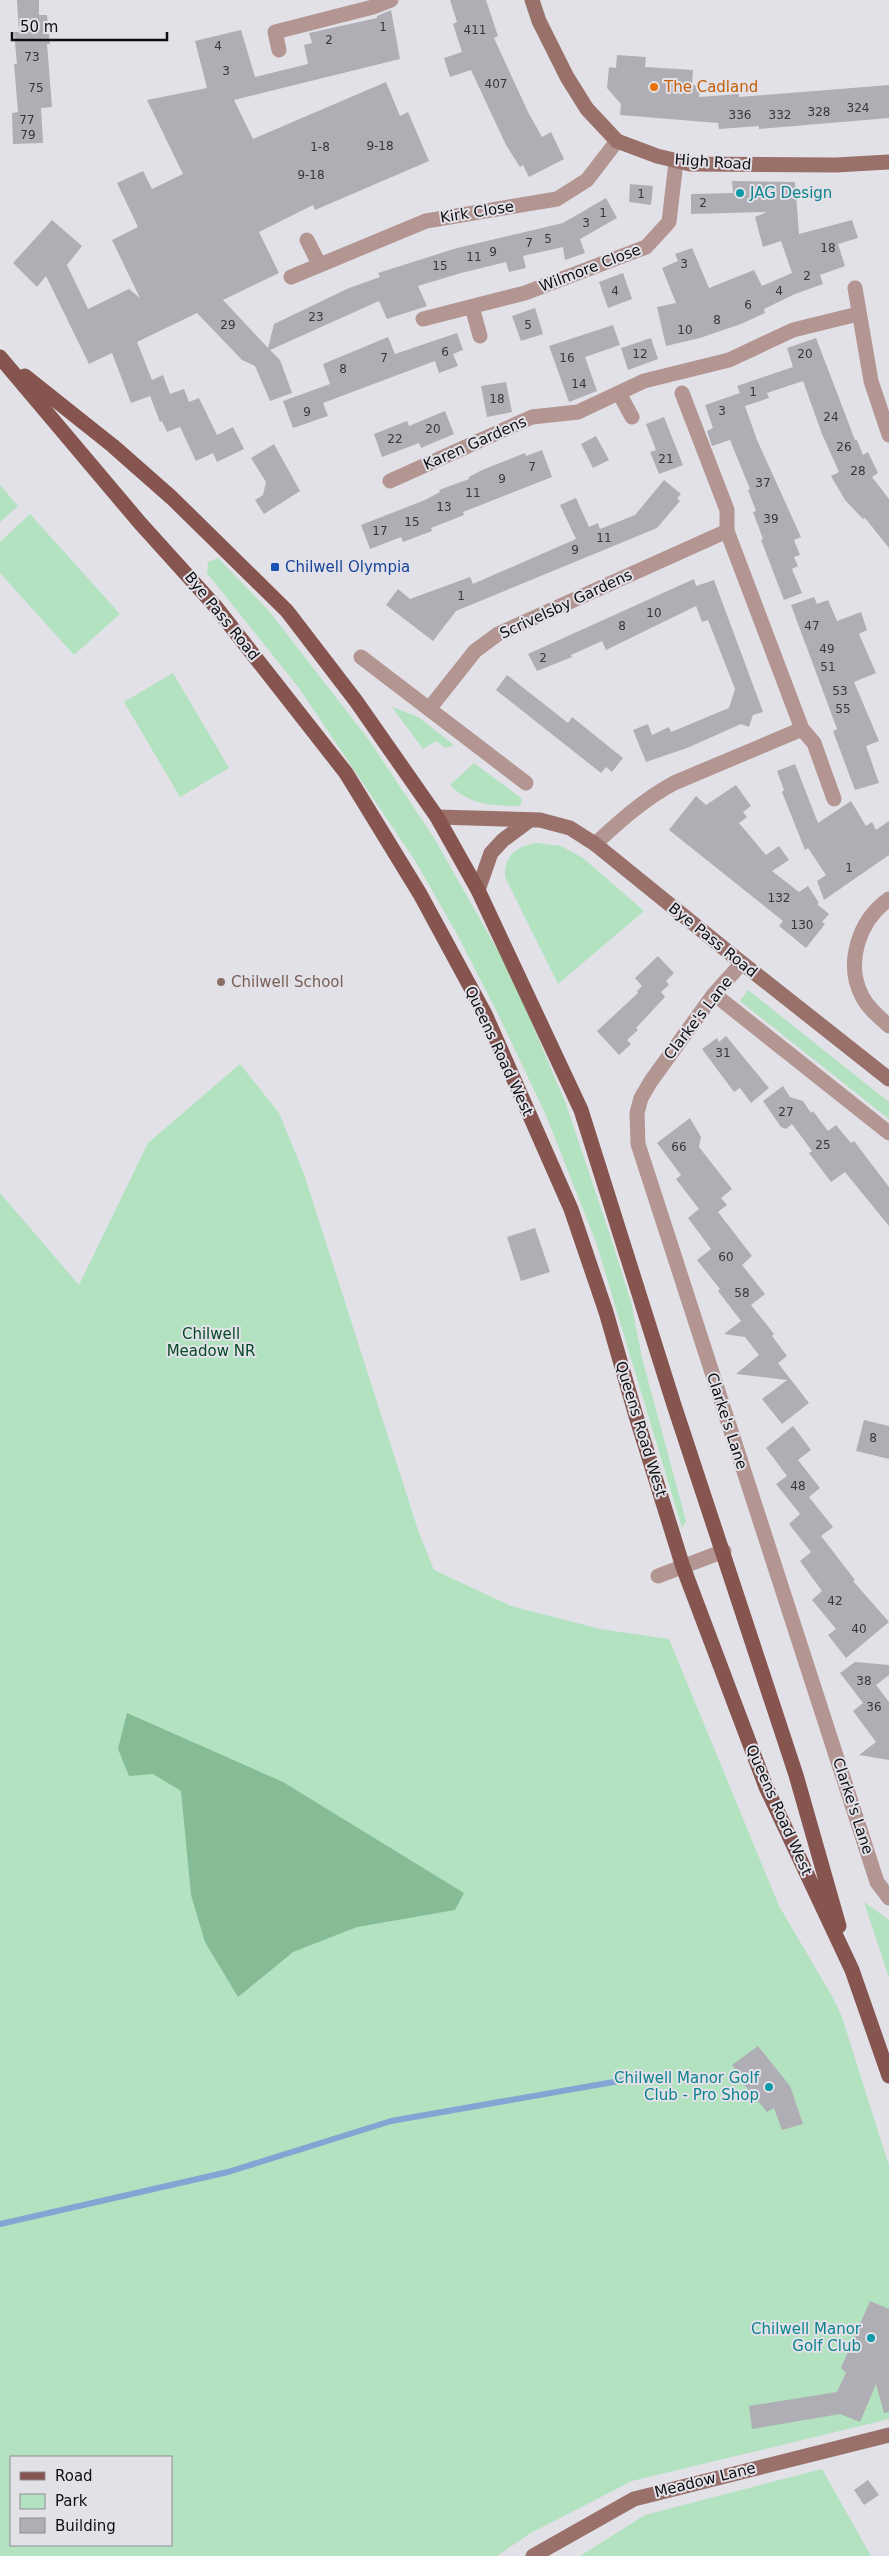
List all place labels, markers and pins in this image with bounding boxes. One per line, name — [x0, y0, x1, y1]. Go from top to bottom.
place label: The Cadland — [663, 78, 758, 96]
marker: The Cadland — [648, 81, 660, 93]
place label: JAG Design — [749, 184, 832, 202]
marker: JAG Design — [734, 187, 746, 199]
place label: Chilwell Olympia — [285, 558, 410, 576]
marker: Chilwell Olympia — [269, 561, 281, 573]
place label: Chilwell School — [231, 973, 344, 991]
marker: Chilwell School — [215, 976, 227, 988]
place label: Chilwell Manor Golf Club - Pro Shop — [614, 2069, 760, 2104]
marker: Chilwell Manor Golf Club - Pro Shop — [763, 2081, 775, 2093]
place label: Chilwell Manor Golf Club — [751, 2320, 862, 2355]
marker: Chilwell Manor Golf Club — [865, 2332, 877, 2344]

